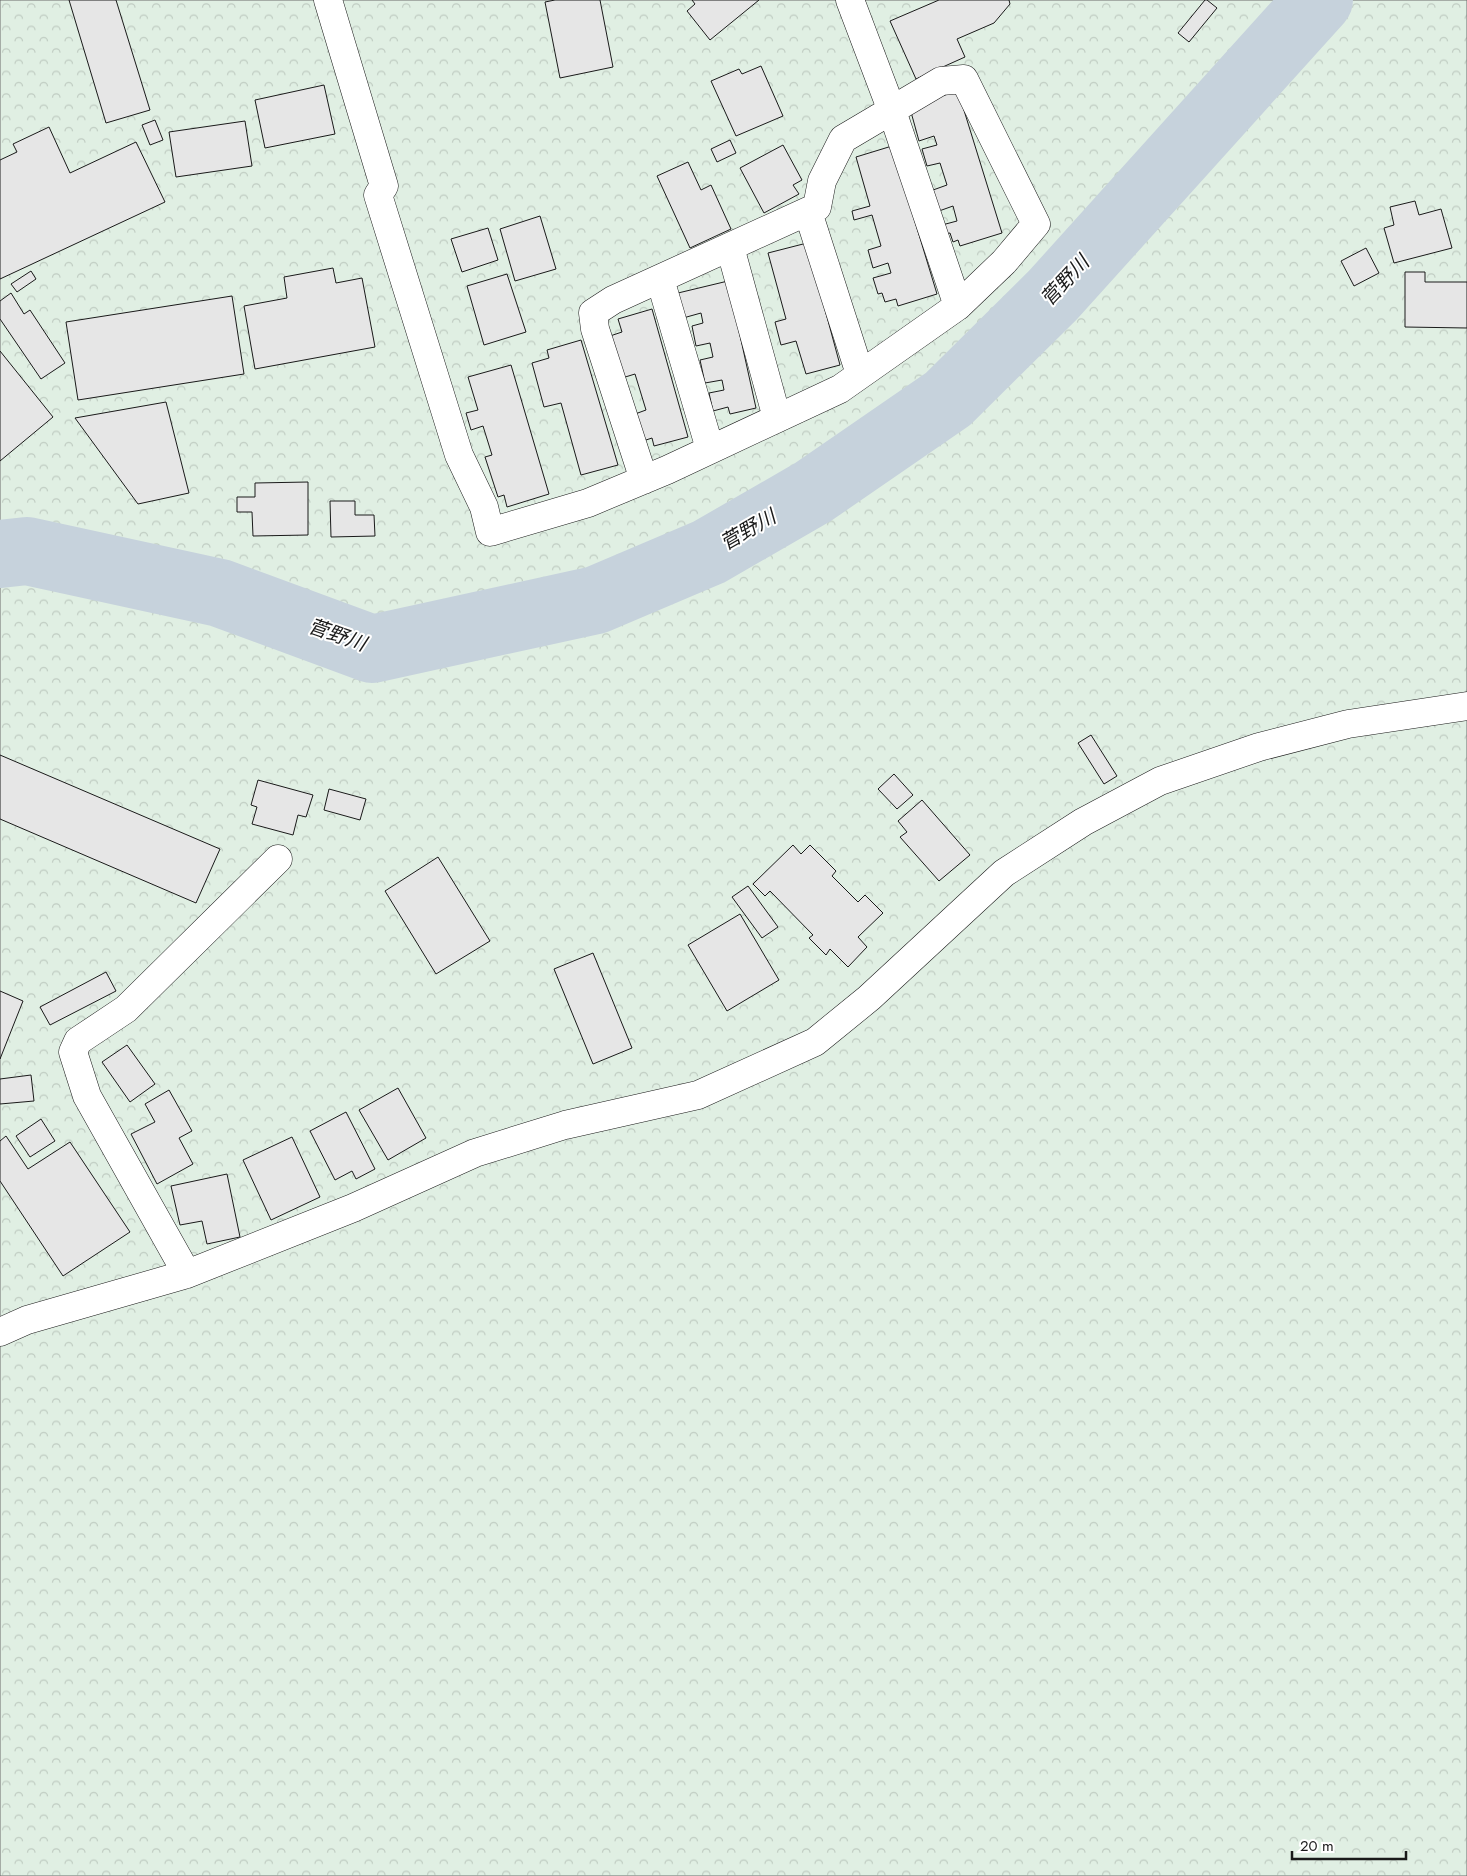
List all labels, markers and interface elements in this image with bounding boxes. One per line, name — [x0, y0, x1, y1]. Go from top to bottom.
water label: 菅野川 — [1034, 248, 1097, 313]
water label: 菅野川 — [715, 501, 783, 558]
water label: 菅野川 — [304, 612, 372, 659]
scale bar — [1292, 1828, 1406, 1860]
text: 20 m — [1300, 1835, 1334, 1857]

